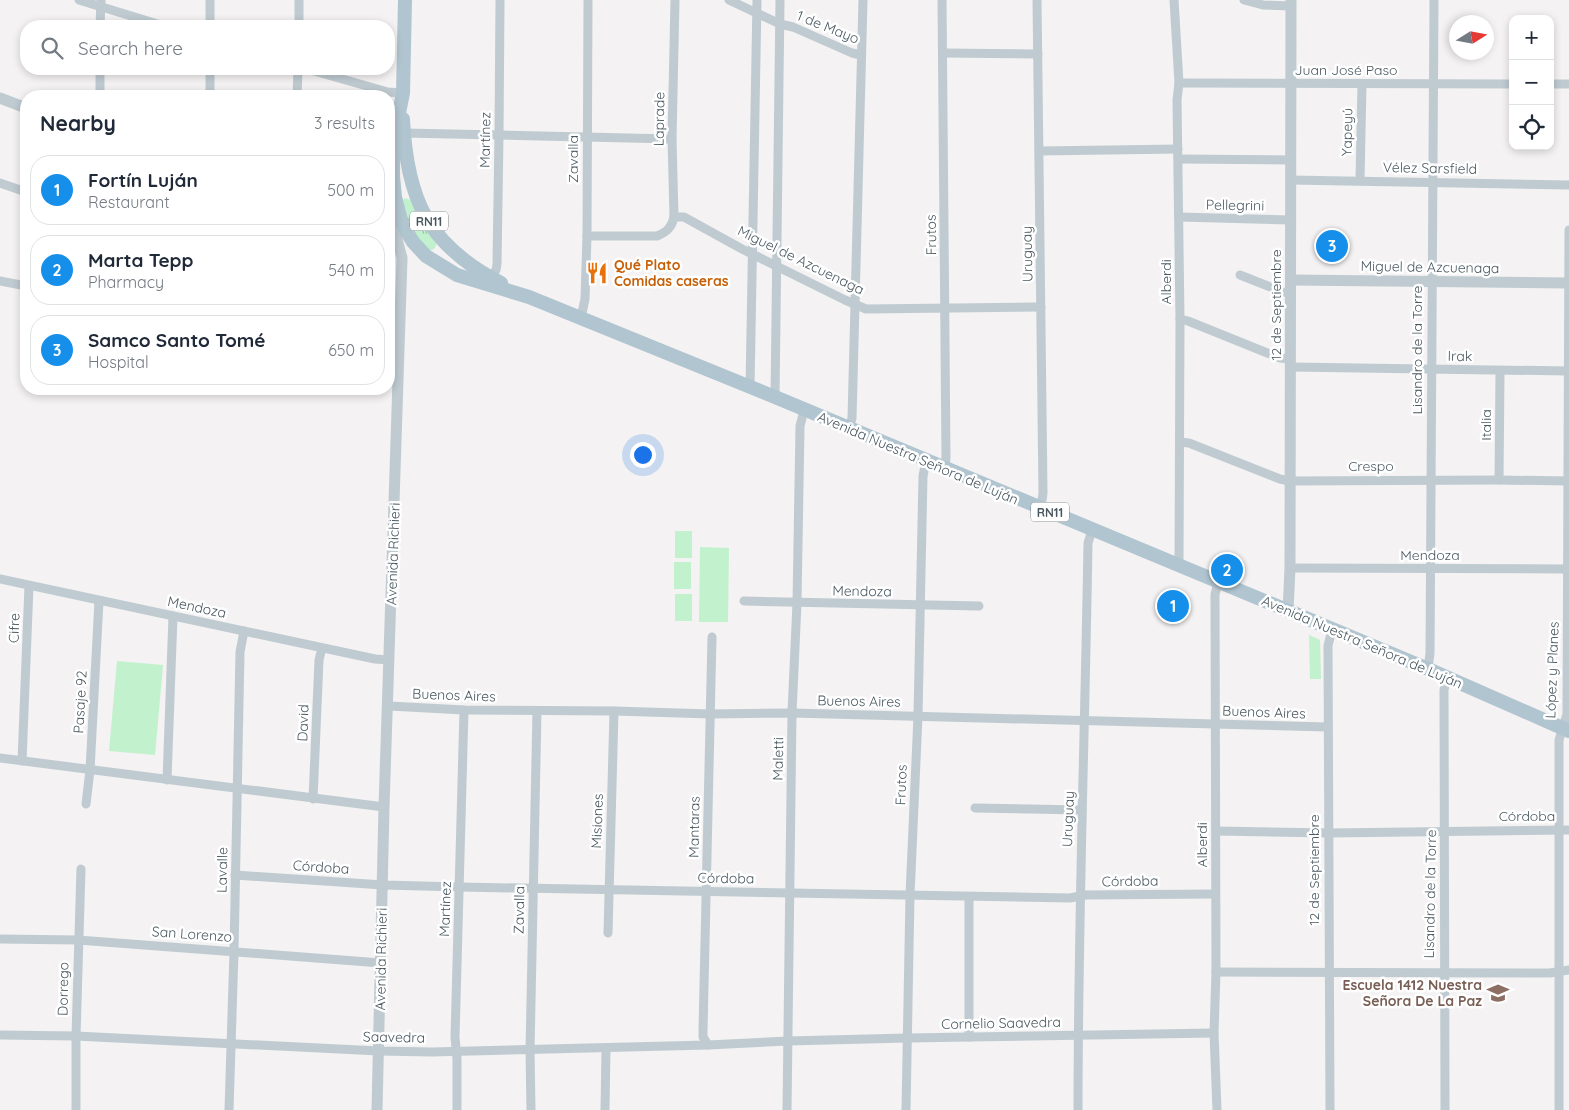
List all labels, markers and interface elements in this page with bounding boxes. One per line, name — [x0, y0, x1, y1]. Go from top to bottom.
street label: 1 de Mayo — [794, 6, 862, 48]
north arrow — [1449, 15, 1494, 60]
map controls — [1509, 15, 1554, 150]
button: + — [1509, 15, 1554, 60]
search box — [20, 20, 395, 75]
icon: search — [38, 34, 66, 62]
text: Search here — [78, 36, 183, 60]
button: − — [1509, 60, 1554, 105]
street label: Juan José Paso — [1295, 61, 1397, 79]
street label: Laprade — [650, 92, 668, 146]
button: locate — [1509, 105, 1554, 150]
street label: Yapeyú — [1338, 108, 1356, 156]
text: Nearby — [40, 110, 116, 136]
street label: Martínez — [476, 112, 494, 168]
text: 3 results — [314, 113, 375, 133]
street label: Zavalla — [564, 135, 582, 183]
street label: Vélez Sarsfield — [1383, 158, 1477, 178]
text: Fortín Luján — [88, 168, 198, 192]
text: 1 — [54, 180, 60, 200]
text: 500 m — [327, 180, 374, 200]
text: Restaurant — [88, 192, 170, 212]
street label: Pellegrini — [1206, 195, 1264, 215]
road number: RN11 — [410, 212, 448, 230]
street label: Frutos — [922, 214, 940, 256]
street label: Miguel de Azcuenaga — [735, 221, 867, 299]
street label: Uruguay — [1018, 226, 1036, 282]
pin: 3 — [1316, 227, 1348, 265]
text: Marta Tepp — [88, 248, 193, 272]
street label: 12 de Septiembre — [1267, 249, 1285, 361]
place label: Qué Plato Comidas caseras — [614, 256, 729, 290]
street label: Miguel de Azcuenaga — [1360, 257, 1500, 277]
street label: Alberdi — [1157, 259, 1175, 305]
text: 2 — [52, 260, 62, 280]
text: 540 m — [328, 260, 374, 280]
restaurant icon: Qué Plato Comidas caseras — [584, 260, 610, 286]
text: Pharmacy — [88, 272, 164, 292]
street label: Lisandro de la Torre — [1408, 285, 1426, 414]
text: Samco Santo Tomé — [88, 328, 266, 352]
text: 3 — [53, 340, 61, 360]
text: 650 m — [328, 340, 374, 360]
street label: Irak — [1447, 347, 1473, 365]
text: Hospital — [88, 352, 149, 372]
street label: Avenida Nuestra Señora de Luján — [815, 407, 1021, 509]
street label: Italia — [1477, 409, 1495, 441]
your location — [630, 442, 656, 468]
street label: Crespo — [1348, 457, 1394, 475]
street label: Avenida Richieri — [382, 502, 404, 606]
road number: RN11 — [1031, 502, 1069, 522]
street label: Mendoza — [1400, 546, 1460, 564]
pin: 2 — [1211, 551, 1243, 589]
street label: Mendoza — [832, 581, 892, 601]
pin: 1 — [1157, 587, 1189, 625]
street label: Avenida Nuestra Señora de Luján — [1259, 591, 1465, 693]
street label: Mendoza — [166, 592, 228, 622]
street label: Cifre — [4, 613, 24, 643]
street label: López y Planes — [1541, 621, 1563, 719]
street label: Pasaje 92 — [69, 670, 91, 734]
street label: Buenos Aires — [412, 685, 496, 705]
street label: Buenos Aires — [817, 691, 901, 711]
street label: Buenos Aires — [1222, 702, 1306, 722]
street label: David — [293, 704, 313, 742]
street label: Maletti — [769, 737, 787, 781]
street label: Frutos — [891, 764, 911, 806]
street label: Uruguay — [1058, 791, 1078, 847]
street label: Misiones — [587, 793, 607, 849]
street label: Mantaras — [684, 796, 704, 858]
street label: Córdoba — [1499, 807, 1555, 825]
street label: 12 de Septiembre — [1305, 814, 1323, 926]
street label: Alberdi — [1193, 822, 1211, 868]
street label: Lisandro de la Torre — [1420, 829, 1440, 959]
street label: Lavalle — [213, 847, 231, 893]
street label: Córdoba — [292, 856, 350, 878]
street label: Córdoba — [698, 869, 754, 887]
street label: Córdoba — [1102, 872, 1158, 890]
street label: Martínez — [435, 880, 455, 937]
street label: Zavalla — [510, 886, 528, 934]
street label: Avenida Richieri — [371, 908, 391, 1010]
street label: San Lorenzo — [151, 922, 233, 946]
street label: Dorrego — [54, 962, 72, 1016]
place label: Escuela 1412 Nuestra Señora De La Paz — [1342, 976, 1482, 1010]
school or university icon: Escuela 1412 Nuestra Señora De La Paz — [1485, 980, 1511, 1006]
street label: Cornelio Saavedra — [941, 1013, 1061, 1033]
street label: Saavedra — [363, 1027, 425, 1047]

